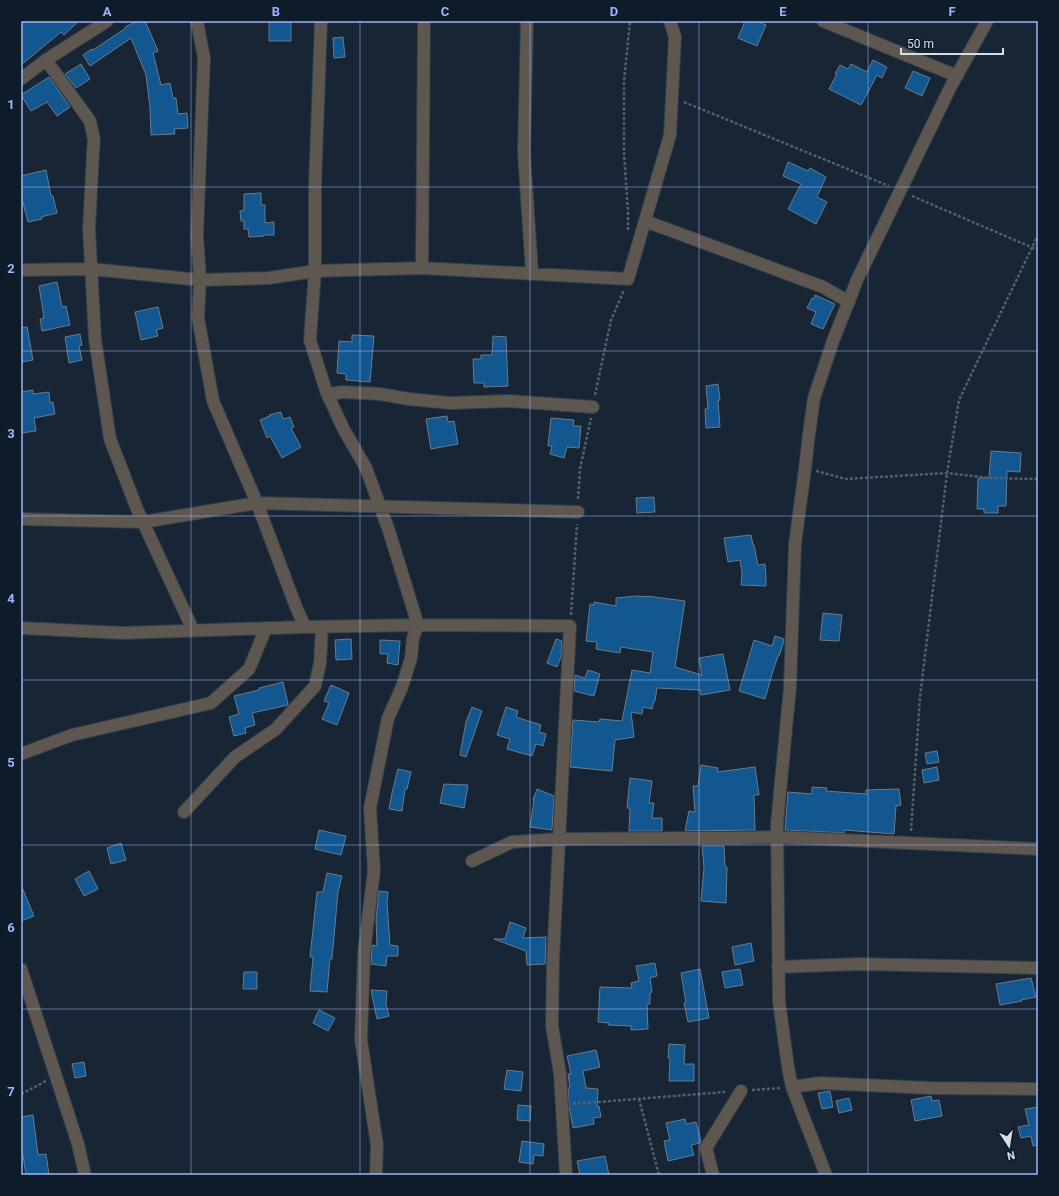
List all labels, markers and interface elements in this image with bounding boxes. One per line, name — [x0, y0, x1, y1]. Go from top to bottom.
text: A — [103, 4, 112, 19]
text: B — [272, 4, 280, 19]
text: C — [441, 4, 450, 19]
text: D — [610, 4, 618, 19]
text: E — [779, 4, 787, 19]
text: F — [948, 4, 956, 19]
scale bar — [901, 30, 1003, 56]
text: 50 m — [907, 37, 934, 51]
text: 1 — [7, 97, 15, 112]
text: 2 — [7, 261, 15, 276]
text: 3 — [7, 426, 15, 441]
text: 4 — [7, 591, 15, 606]
text: 5 — [7, 755, 15, 770]
text: 6 — [7, 920, 15, 935]
text: 7 — [7, 1084, 15, 1099]
north arrow — [989, 1126, 1029, 1166]
text: N — [1006, 1148, 1016, 1163]

